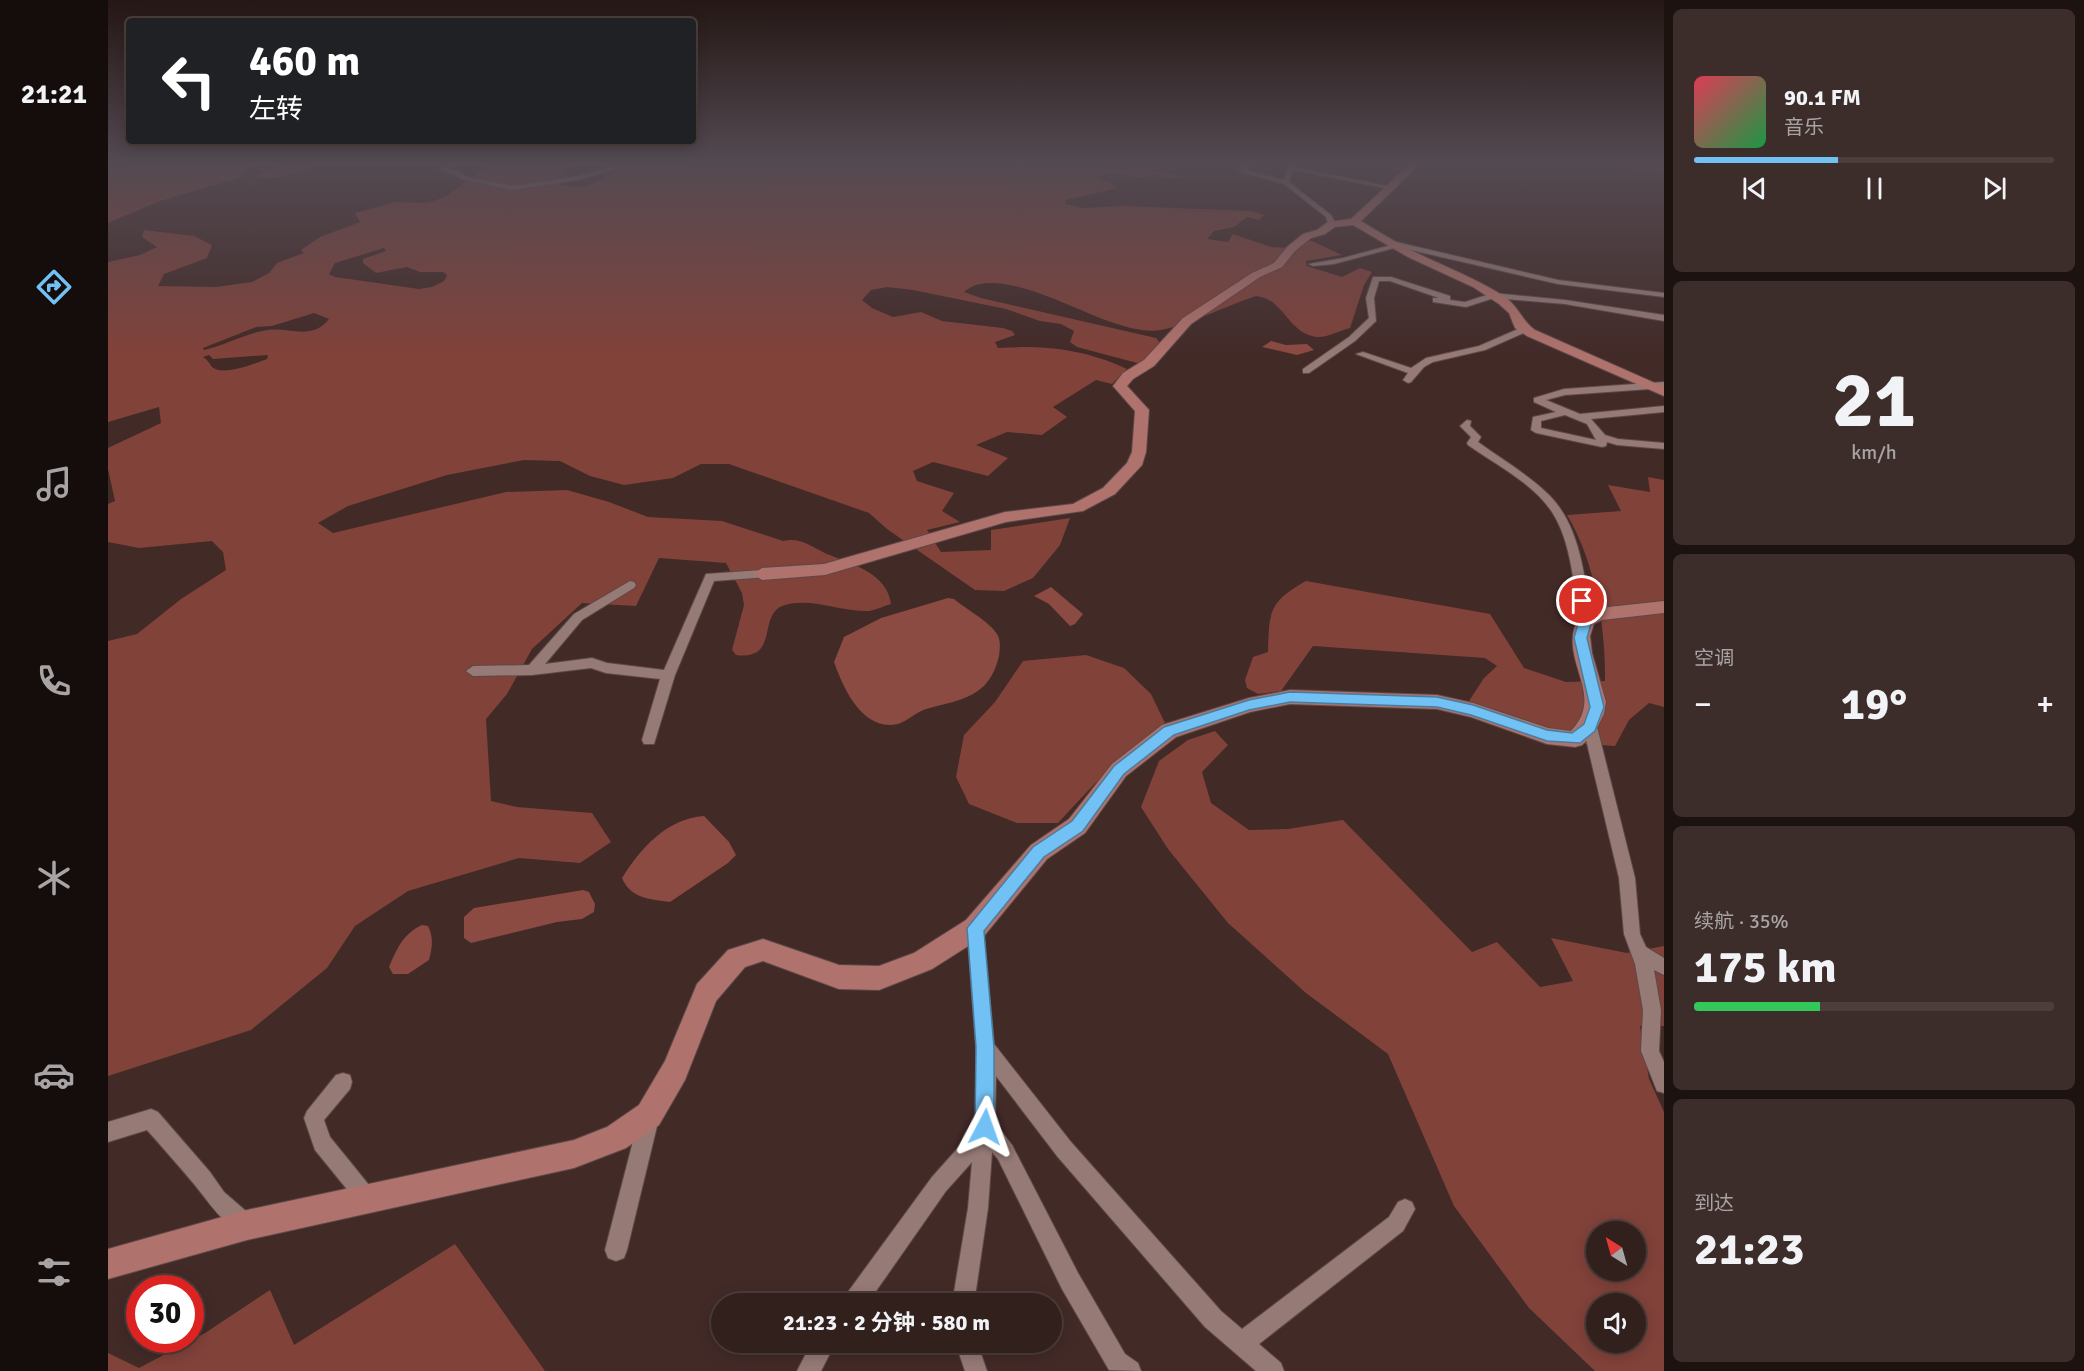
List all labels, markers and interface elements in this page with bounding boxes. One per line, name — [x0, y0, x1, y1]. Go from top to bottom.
text: 460 m — [249, 36, 360, 87]
icon: left — [150, 42, 228, 120]
text: 21:21 — [21, 78, 87, 111]
text: 90.1 FM — [1784, 84, 1861, 111]
text: 左转 — [249, 93, 303, 126]
text: 音乐 — [1784, 115, 1824, 140]
icon: previous — [1738, 172, 1771, 205]
icon: pause — [1858, 172, 1891, 205]
icon: next — [1978, 172, 2011, 205]
icon: directions — [33, 266, 75, 308]
text: 21 — [1832, 353, 1916, 449]
text: km/h — [1851, 440, 1897, 465]
icon: music — [33, 463, 75, 505]
pin — [1556, 575, 1607, 626]
icon: arrive — [1565, 584, 1598, 617]
text: 空调 — [1694, 646, 1734, 671]
icon: phone — [33, 660, 75, 702]
text: 19° — [1841, 677, 1907, 732]
text: − — [1694, 684, 1712, 725]
text: + — [2036, 684, 2054, 725]
icon: climate — [33, 857, 75, 899]
text: 续航 · 35% — [1694, 909, 1789, 934]
text: 175 km — [1694, 940, 1837, 995]
icon: car — [33, 1054, 75, 1096]
position arrow — [953, 1095, 1017, 1159]
text: 到达 — [1694, 1191, 1734, 1216]
north arrow — [1586, 1221, 1646, 1281]
map controls — [1586, 1221, 1646, 1353]
text: 21:23 — [1694, 1222, 1804, 1277]
icon: filters — [33, 1251, 75, 1293]
speed limit sign: 30 — [126, 1275, 204, 1353]
button: sound — [1586, 1293, 1646, 1353]
text: 21:23 · 2 分钟 · 580 m — [783, 1309, 990, 1336]

